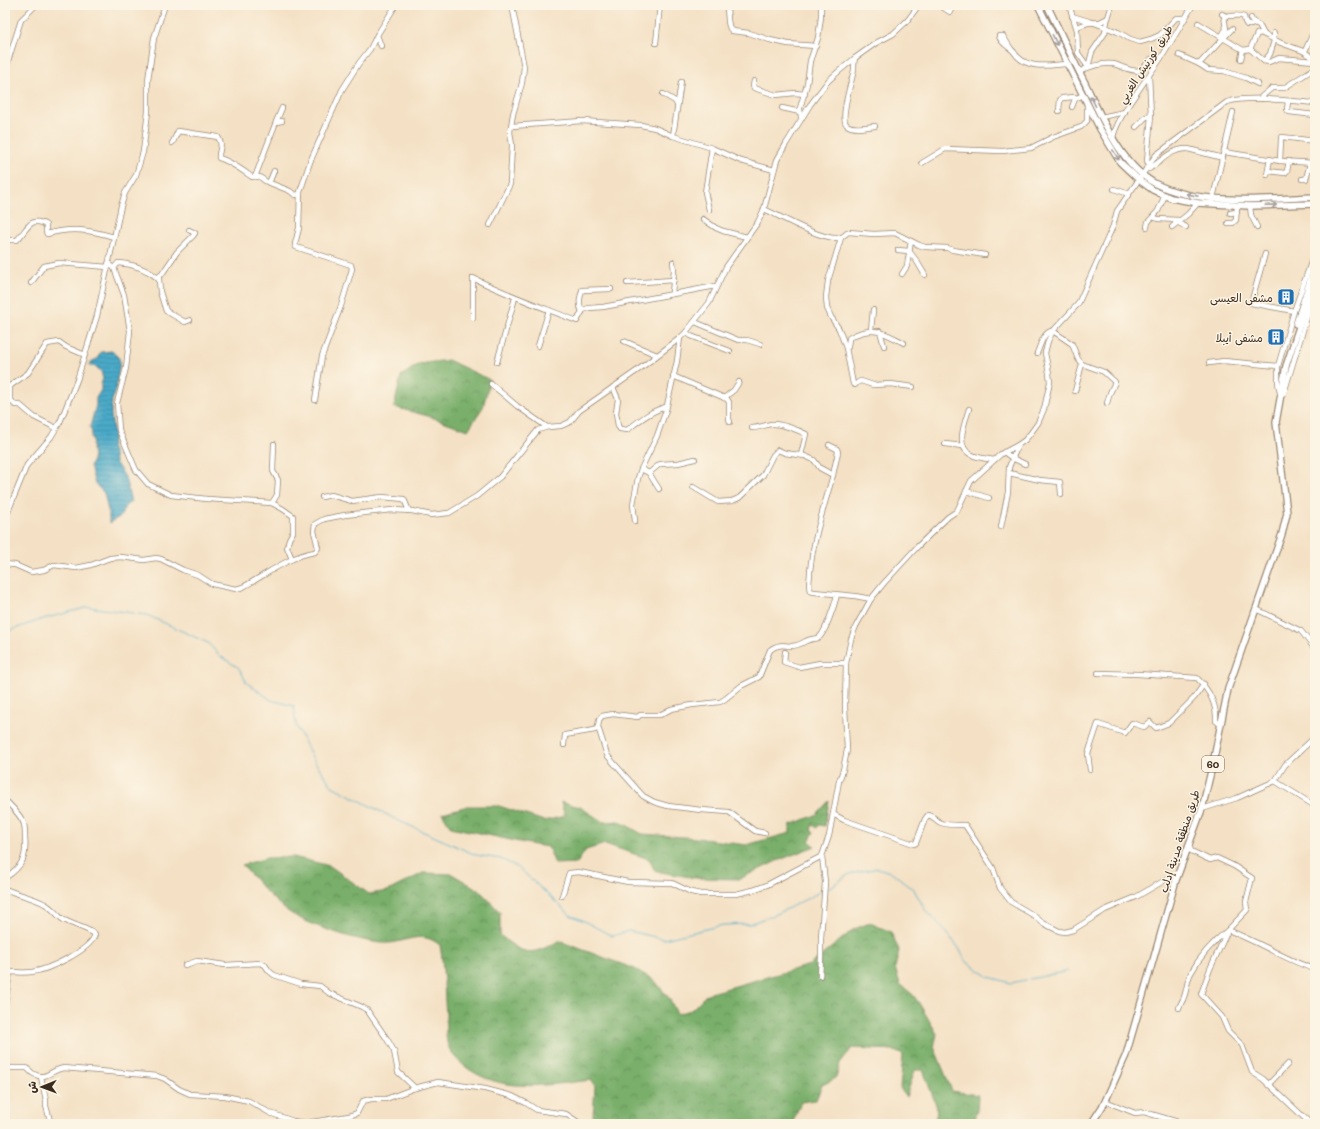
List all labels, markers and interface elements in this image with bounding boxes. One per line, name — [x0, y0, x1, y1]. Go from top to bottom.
street label: طريق كورنيش الغربي — [1114, 22, 1179, 108]
one-way arrow — [1052, 34, 1059, 46]
one-way arrow — [1089, 95, 1097, 107]
one-way arrow — [1112, 149, 1120, 161]
one-way arrow — [1186, 191, 1199, 199]
one-way arrow — [1264, 202, 1277, 209]
building icon: مشفى العيسى — [1276, 287, 1296, 307]
place label: مشفى العيسى — [1210, 290, 1273, 306]
building icon: مشفى أيبلا — [1266, 327, 1286, 347]
place label: مشفى أيبلا — [1216, 330, 1263, 346]
road number: 60 — [1202, 756, 1224, 772]
street label: طريق منطقة مدينة إدلب — [1155, 788, 1204, 895]
north arrow — [22, 1067, 62, 1107]
text: ش — [24, 1081, 39, 1093]

